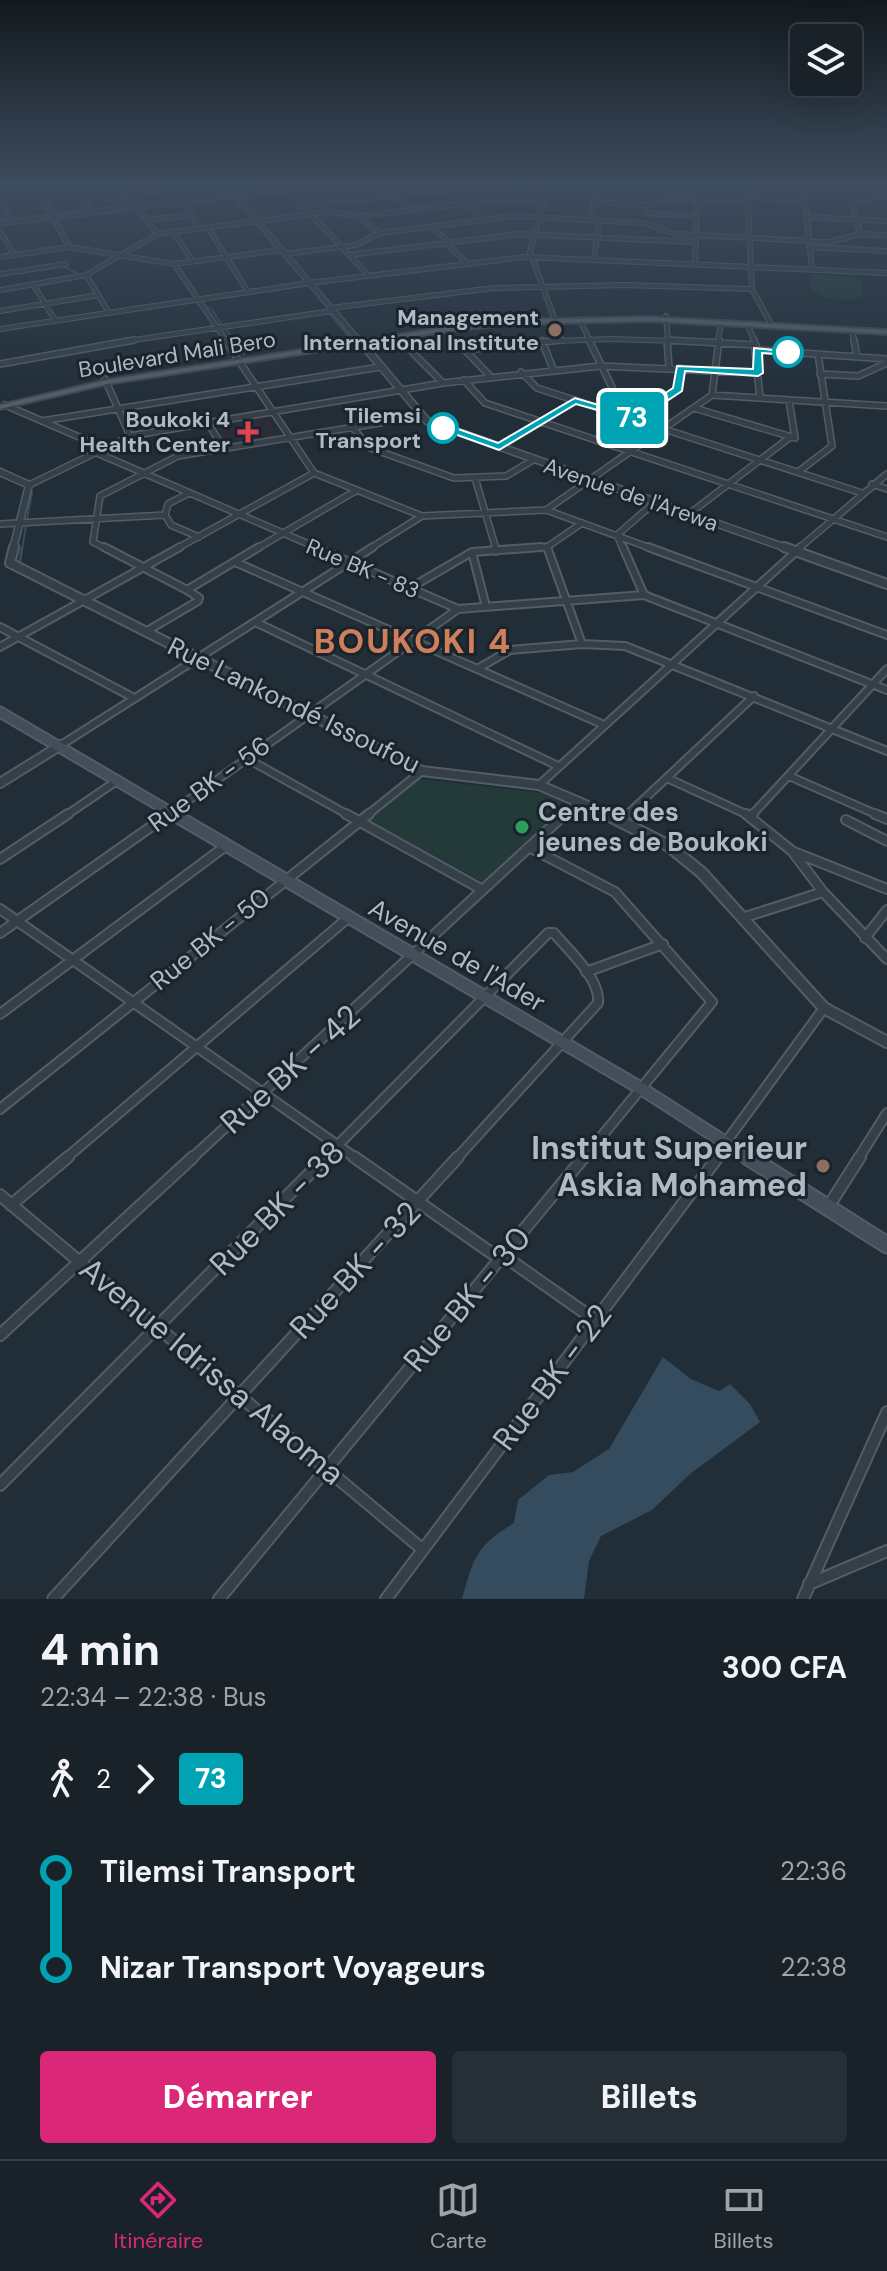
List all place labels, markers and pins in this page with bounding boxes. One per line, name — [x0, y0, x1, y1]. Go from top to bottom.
place label: Management International Institute — [303, 303, 539, 357]
marker: Management International Institute — [546, 321, 564, 339]
unlabelled marker — [773, 337, 803, 367]
place label: Tilemsi Transport — [315, 401, 421, 455]
place label: Boukoki 4 Health Center — [79, 405, 230, 459]
marker: Tilemsi Transport — [428, 413, 458, 443]
marker: Boukoki 4 Health Center — [237, 421, 259, 443]
place label: Centre des jeunes de Boukoki — [537, 795, 768, 859]
marker: Centre des jeunes de Boukoki — [513, 818, 531, 836]
place label: Institut Superieur Askia Mohamed — [531, 1127, 807, 1206]
marker: Institut Superieur Askia Mohamed — [814, 1157, 832, 1175]

